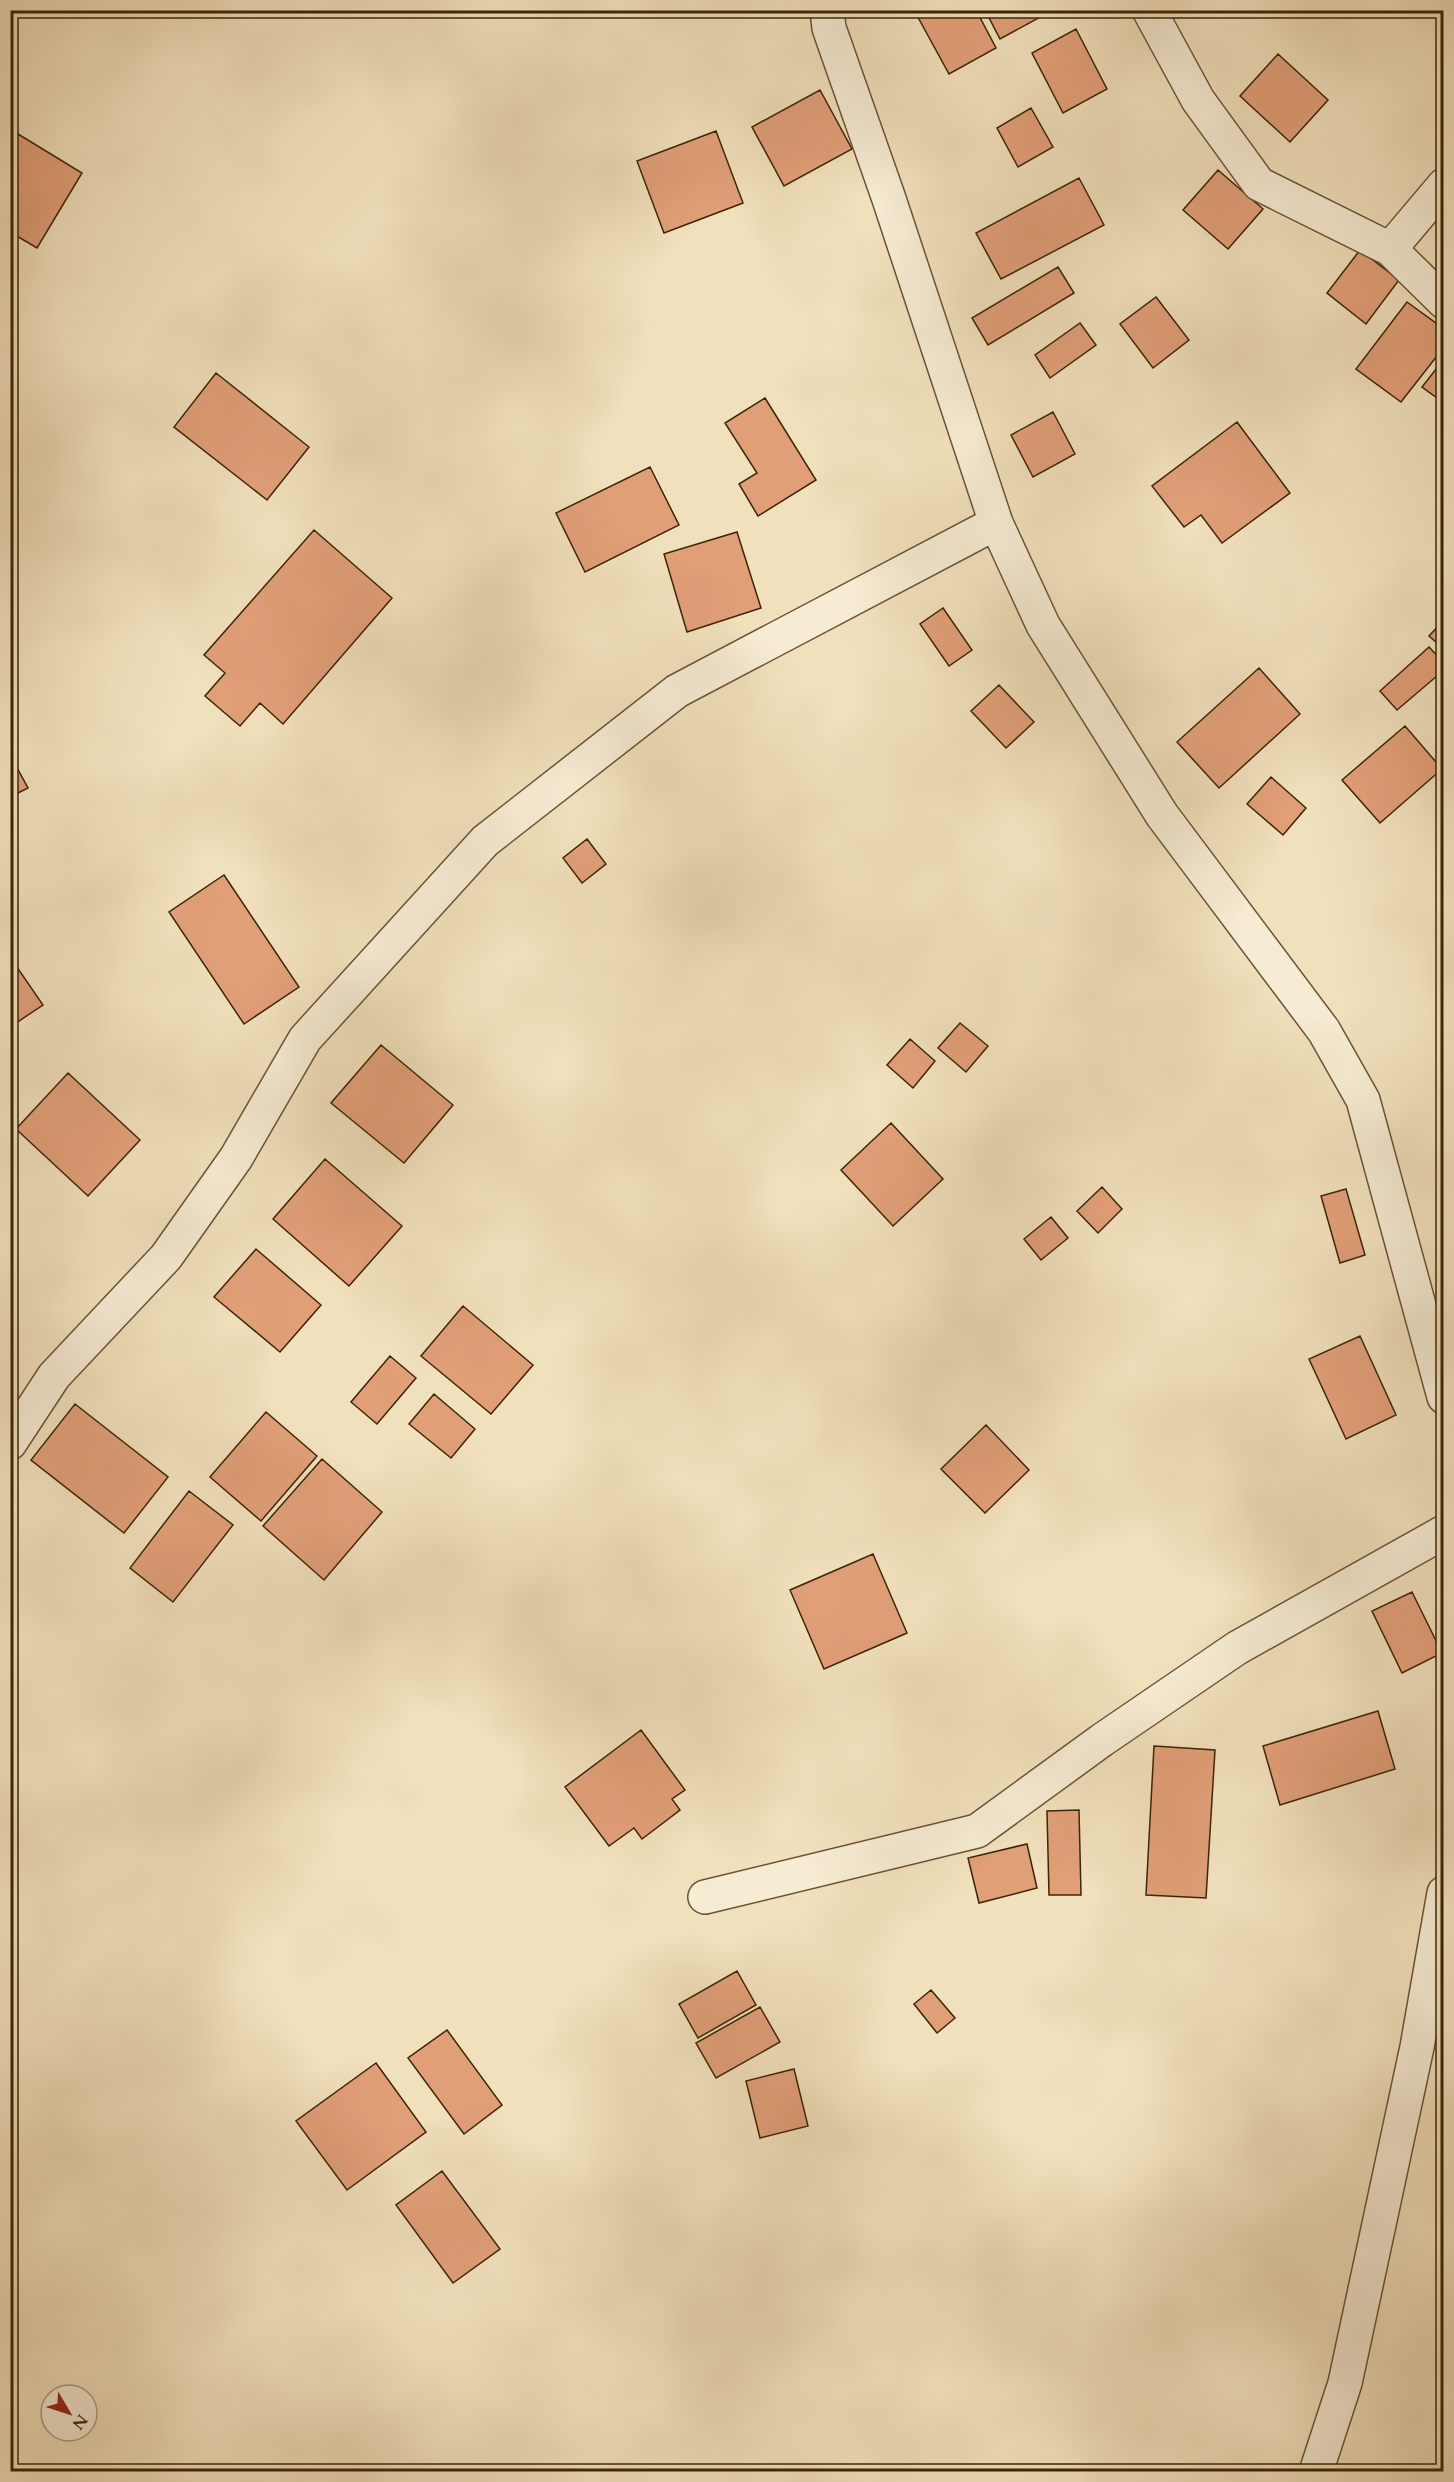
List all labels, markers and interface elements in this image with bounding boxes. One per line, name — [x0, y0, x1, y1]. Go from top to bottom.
north arrow — [39, 2383, 99, 2443]
text: N — [67, 2409, 93, 2434]

